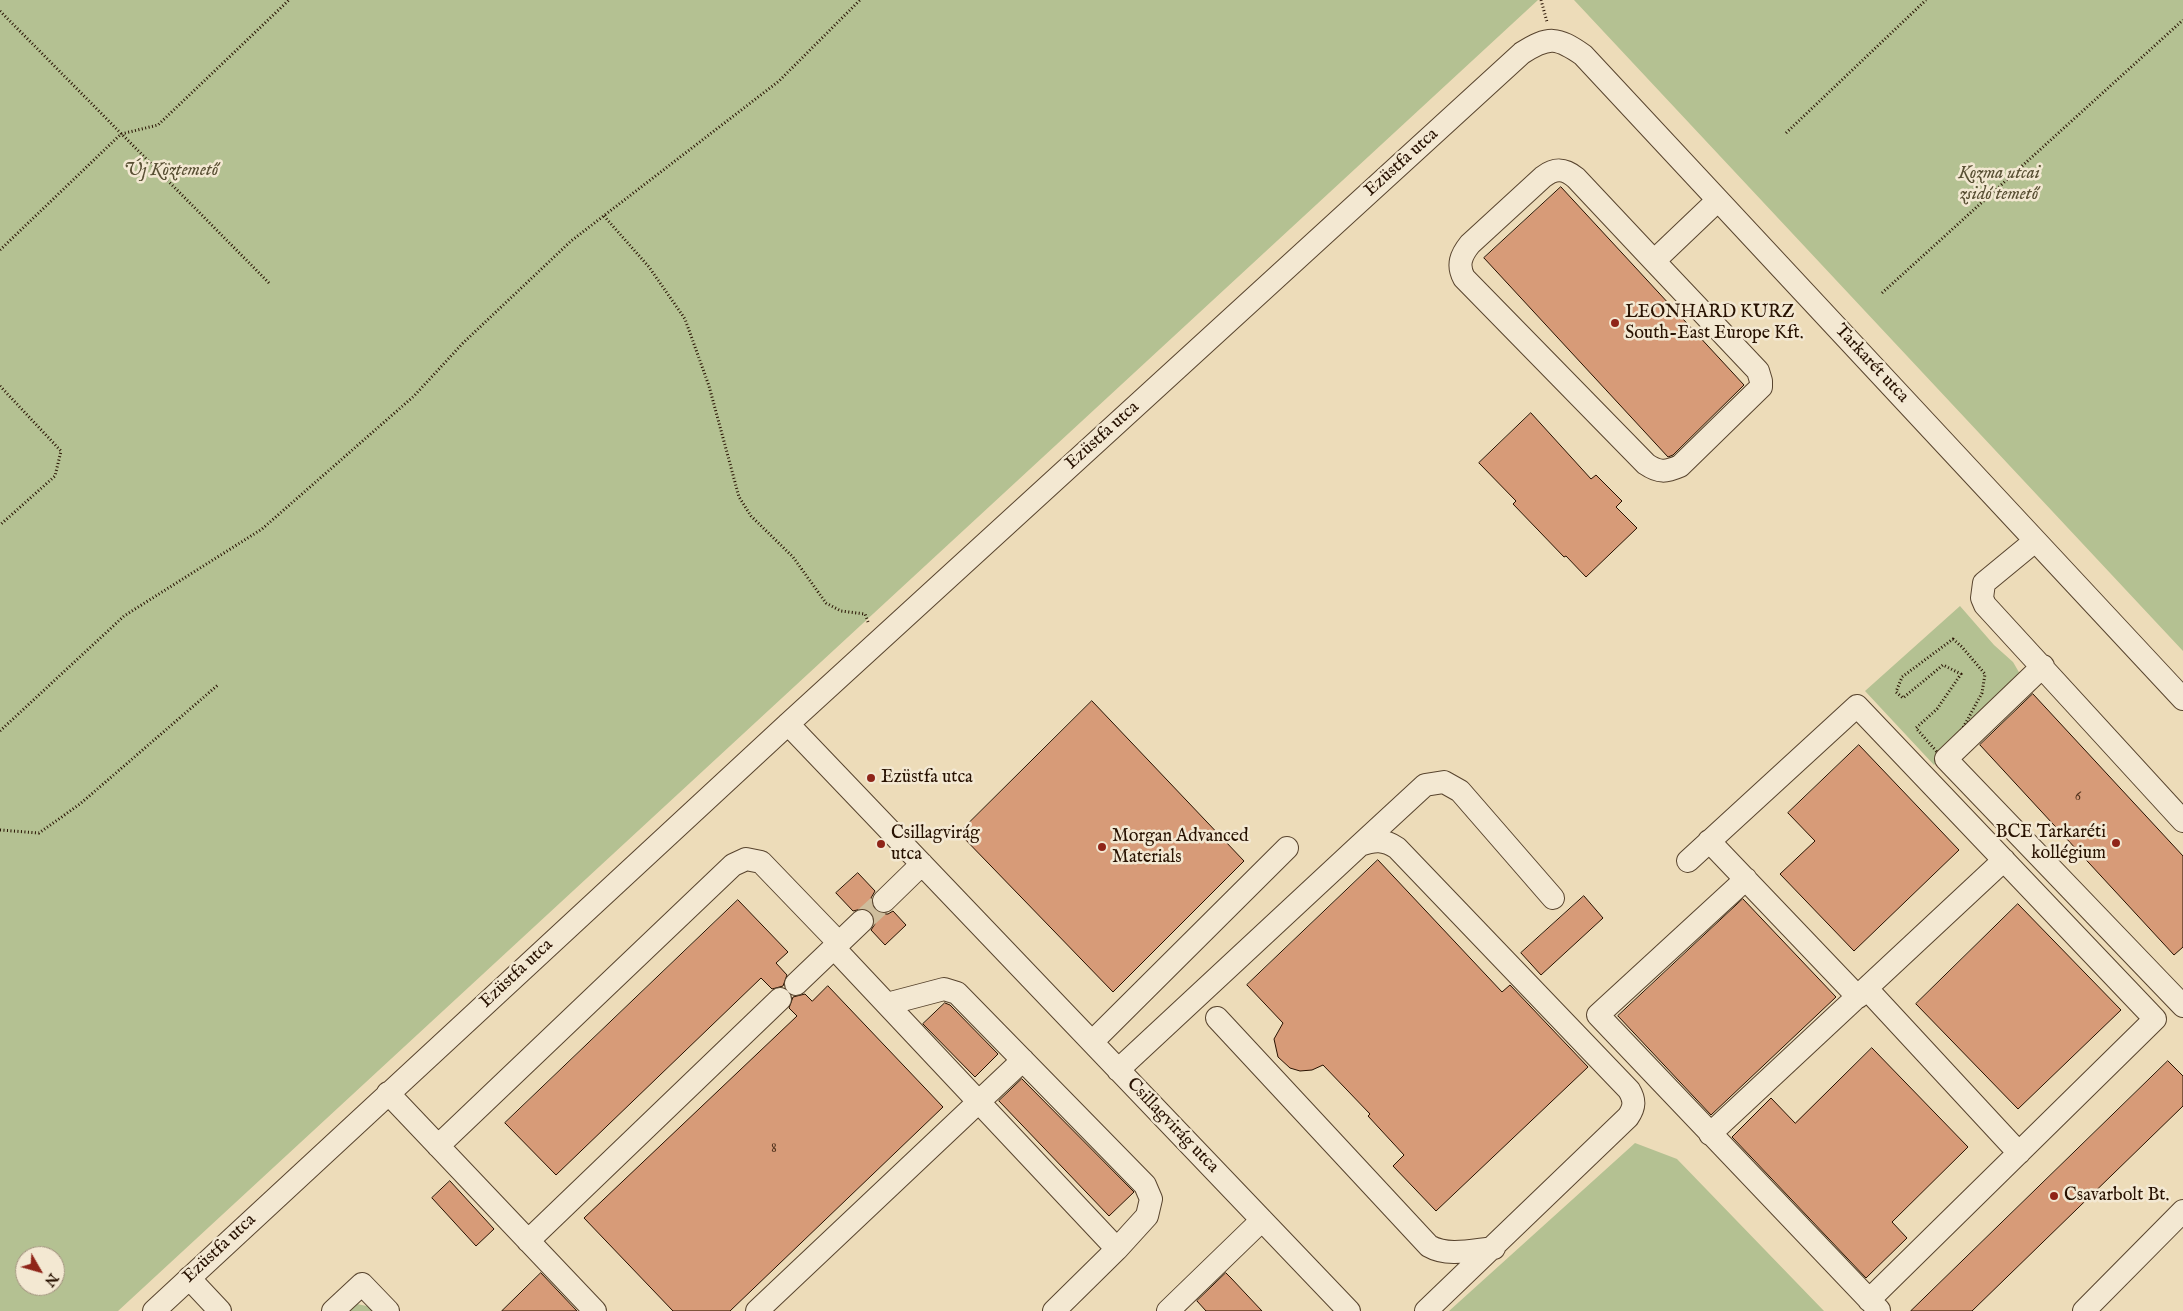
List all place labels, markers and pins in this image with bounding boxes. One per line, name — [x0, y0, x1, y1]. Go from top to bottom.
place label: LEONHARD KURZ South-East Europe Kft. — [1625, 302, 1804, 344]
marker: LEONHARD KURZ South-East Europe Kft. — [1609, 317, 1621, 329]
place label: Ezüstfa utca — [881, 767, 973, 789]
marker: Ezüstfa utca — [865, 772, 877, 784]
place label: BCE Tarkaréti kollégium — [1995, 822, 2106, 864]
place label: Csillagvirág utca — [891, 823, 980, 866]
place label: Morgan Advanced Materials — [1112, 826, 1249, 869]
marker: BCE Tarkaréti kollégium — [2110, 837, 2122, 849]
marker: Csillagvirág utca — [875, 838, 887, 850]
marker: Morgan Advanced Materials — [1096, 841, 1108, 853]
place label: Csavarbolt Bt. — [2064, 1185, 2169, 1207]
marker: Csavarbolt Bt. — [2048, 1190, 2060, 1202]

